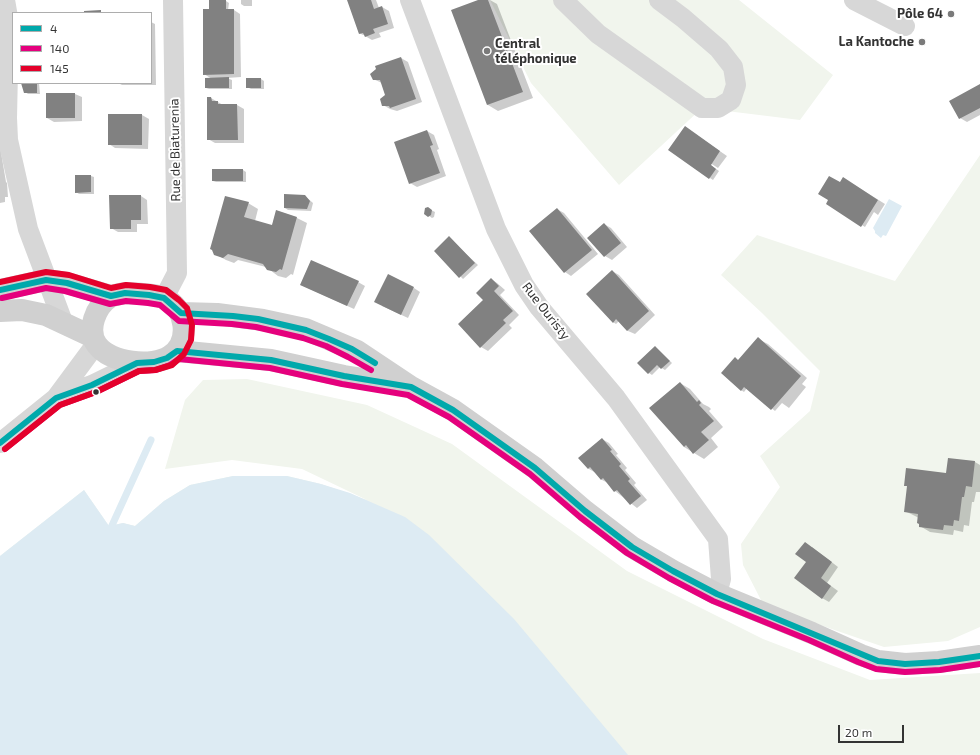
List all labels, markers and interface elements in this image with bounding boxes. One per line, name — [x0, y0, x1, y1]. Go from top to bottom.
place label: Pôle 64 — [897, 6, 943, 22]
marker: Pôle 64 — [946, 9, 956, 19]
legend — [12, 12, 152, 84]
text: 4 — [50, 21, 57, 35]
place label: La Kantoche — [839, 34, 914, 50]
place label: Central téléphonique — [495, 36, 577, 67]
marker: La Kantoche — [917, 37, 927, 47]
text: 140 — [50, 41, 69, 55]
marker: Central téléphonique — [482, 46, 492, 56]
text: 145 — [50, 61, 69, 75]
street label: Rue de Biaturenia — [166, 98, 184, 202]
street label: Rue Ouristy — [519, 279, 573, 343]
unlabelled marker — [91, 387, 101, 397]
scale bar — [840, 717, 906, 743]
text: 20 m — [845, 725, 872, 739]

